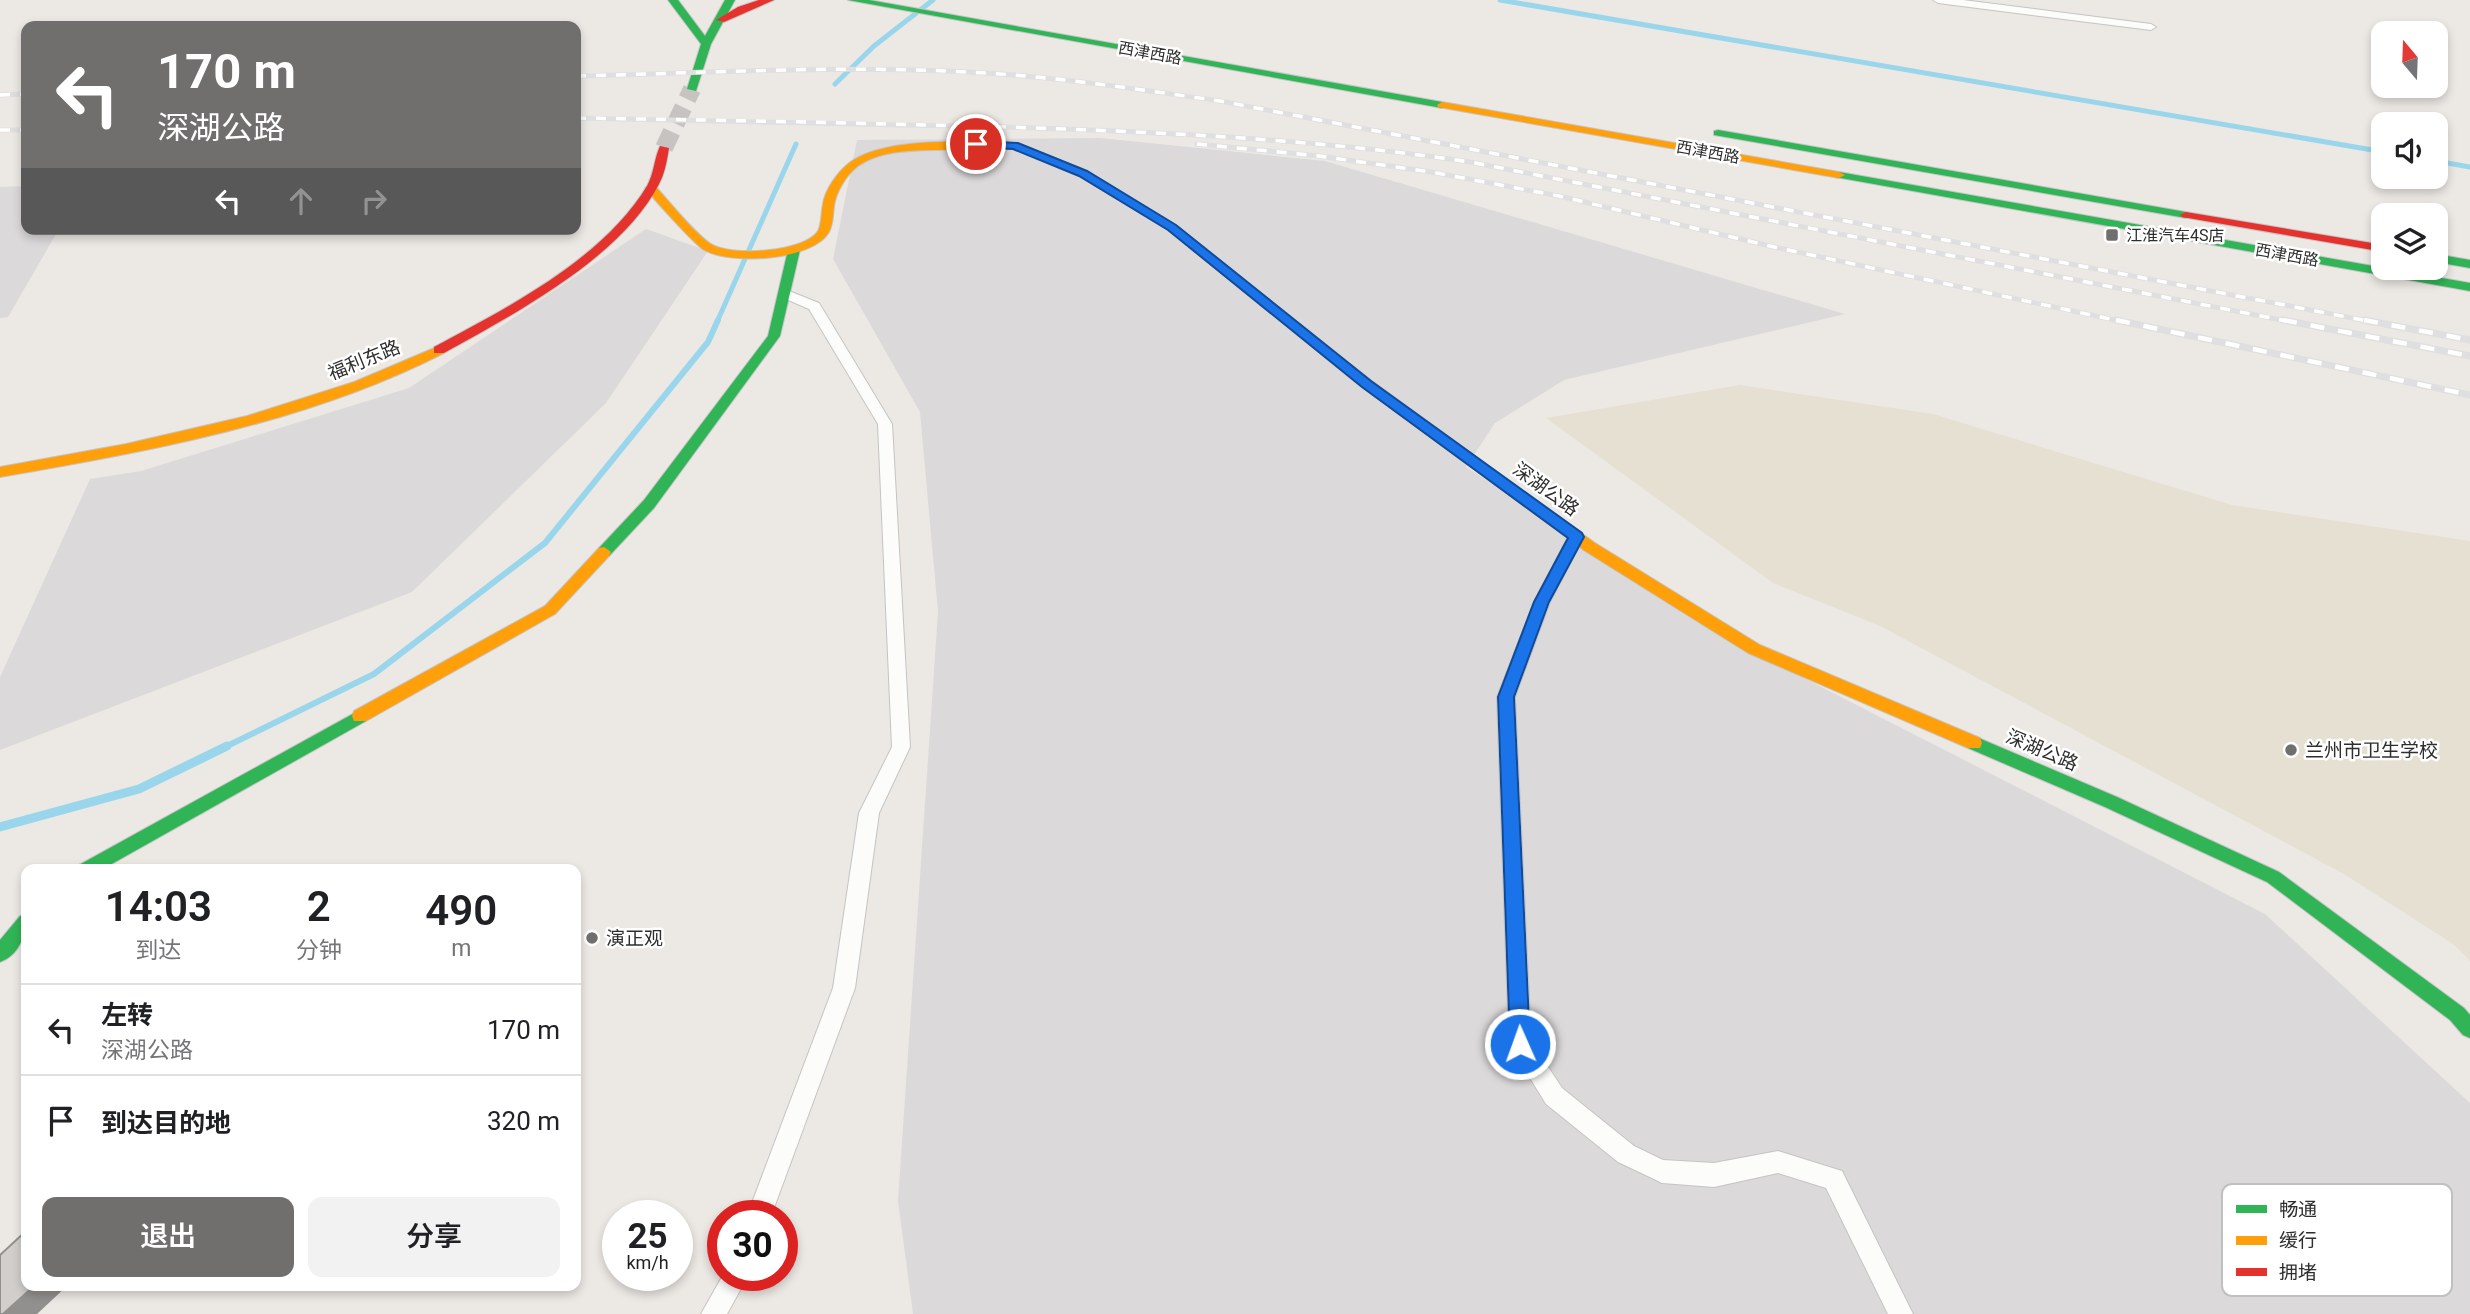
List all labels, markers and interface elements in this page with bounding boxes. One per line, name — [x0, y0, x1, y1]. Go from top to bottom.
north arrow — [2371, 21, 2448, 98]
map controls — [2371, 21, 2448, 280]
street label: 西津西路 — [1117, 38, 1183, 68]
text: 170 m — [157, 43, 296, 100]
icon: left — [42, 49, 133, 140]
text: 深湖公路 — [157, 109, 285, 147]
button: sound — [2371, 112, 2448, 189]
pin — [946, 114, 1006, 174]
icon: arrive — [957, 125, 995, 163]
street label: 西津西路 — [1675, 137, 1741, 167]
icon: left — [209, 182, 247, 220]
icon: ahead — [282, 182, 320, 220]
icon: right — [355, 182, 393, 220]
button: layers — [2371, 203, 2448, 280]
place label: 江淮汽车4S店 — [2126, 226, 2225, 245]
marker: 江淮汽车4S店 — [2104, 227, 2120, 243]
street label: 西津西路 — [2254, 240, 2320, 270]
street label: 福利东路 — [324, 335, 404, 385]
street label: 深湖公路 — [1508, 457, 1584, 521]
street label: 深湖公路 — [2003, 725, 2081, 775]
place label: 兰州市卫生学校 — [2305, 739, 2438, 762]
marker: 兰州市卫生学校 — [2283, 742, 2299, 758]
text: 14:03 — [105, 882, 212, 931]
text: 2 — [307, 882, 331, 931]
text: 490 — [425, 886, 497, 935]
place label: 演正观 — [606, 927, 663, 950]
marker: 演正观 — [584, 930, 600, 946]
text: m — [451, 935, 471, 962]
text: 到达 — [135, 937, 181, 964]
text: 分钟 — [296, 937, 342, 964]
text: 左转 — [101, 1000, 153, 1030]
position arrow — [1483, 1007, 1557, 1081]
icon: left — [42, 1011, 80, 1049]
text: 170 m — [487, 1015, 560, 1045]
text: 深湖公路 — [101, 1037, 193, 1064]
icon: arrive — [42, 1102, 80, 1140]
text: 320 m — [487, 1106, 560, 1136]
text: 到达目的地 — [101, 1108, 231, 1138]
legend — [2222, 1184, 2452, 1296]
button: 退出 — [42, 1197, 294, 1277]
button: 分享 — [308, 1197, 560, 1277]
text: 畅通 — [2279, 1198, 2317, 1221]
speed limit sign: 30 — [707, 1200, 798, 1291]
text: 25 — [627, 1216, 668, 1257]
text: 缓行 — [2279, 1229, 2317, 1252]
text: km/h — [626, 1252, 669, 1273]
text: 拥堵 — [2279, 1261, 2317, 1284]

